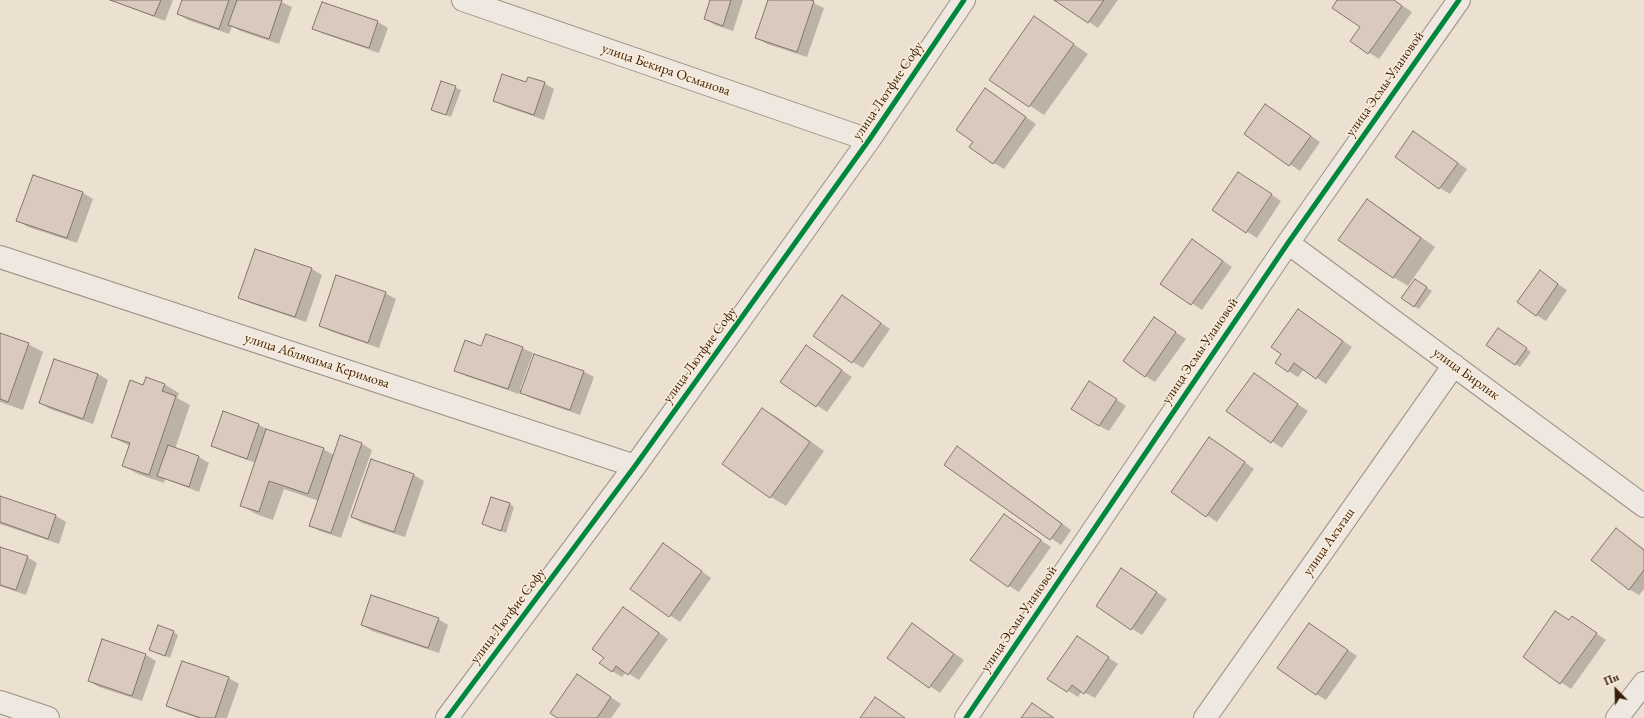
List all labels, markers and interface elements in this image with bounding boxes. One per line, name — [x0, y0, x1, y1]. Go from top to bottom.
street label: улица Эсмы Улановой — [1342, 28, 1428, 140]
street label: улица Лютфие Софу — [849, 39, 927, 143]
street label: улица Бекира Османова — [599, 40, 733, 100]
street label: улица Эсмы Улановой — [1158, 295, 1242, 407]
street label: улица Лютфие Софу — [659, 304, 741, 406]
street label: улица Аблякима Керимова — [242, 330, 392, 392]
street label: улица Бирлик — [1429, 344, 1503, 404]
street label: улица Акъташ — [1299, 505, 1359, 579]
street label: улица Эсмы Улановой — [977, 563, 1061, 675]
street label: улица Лютфие Софу — [467, 565, 549, 667]
north arrow — [1596, 670, 1636, 710]
text: Пн — [1602, 670, 1621, 688]

